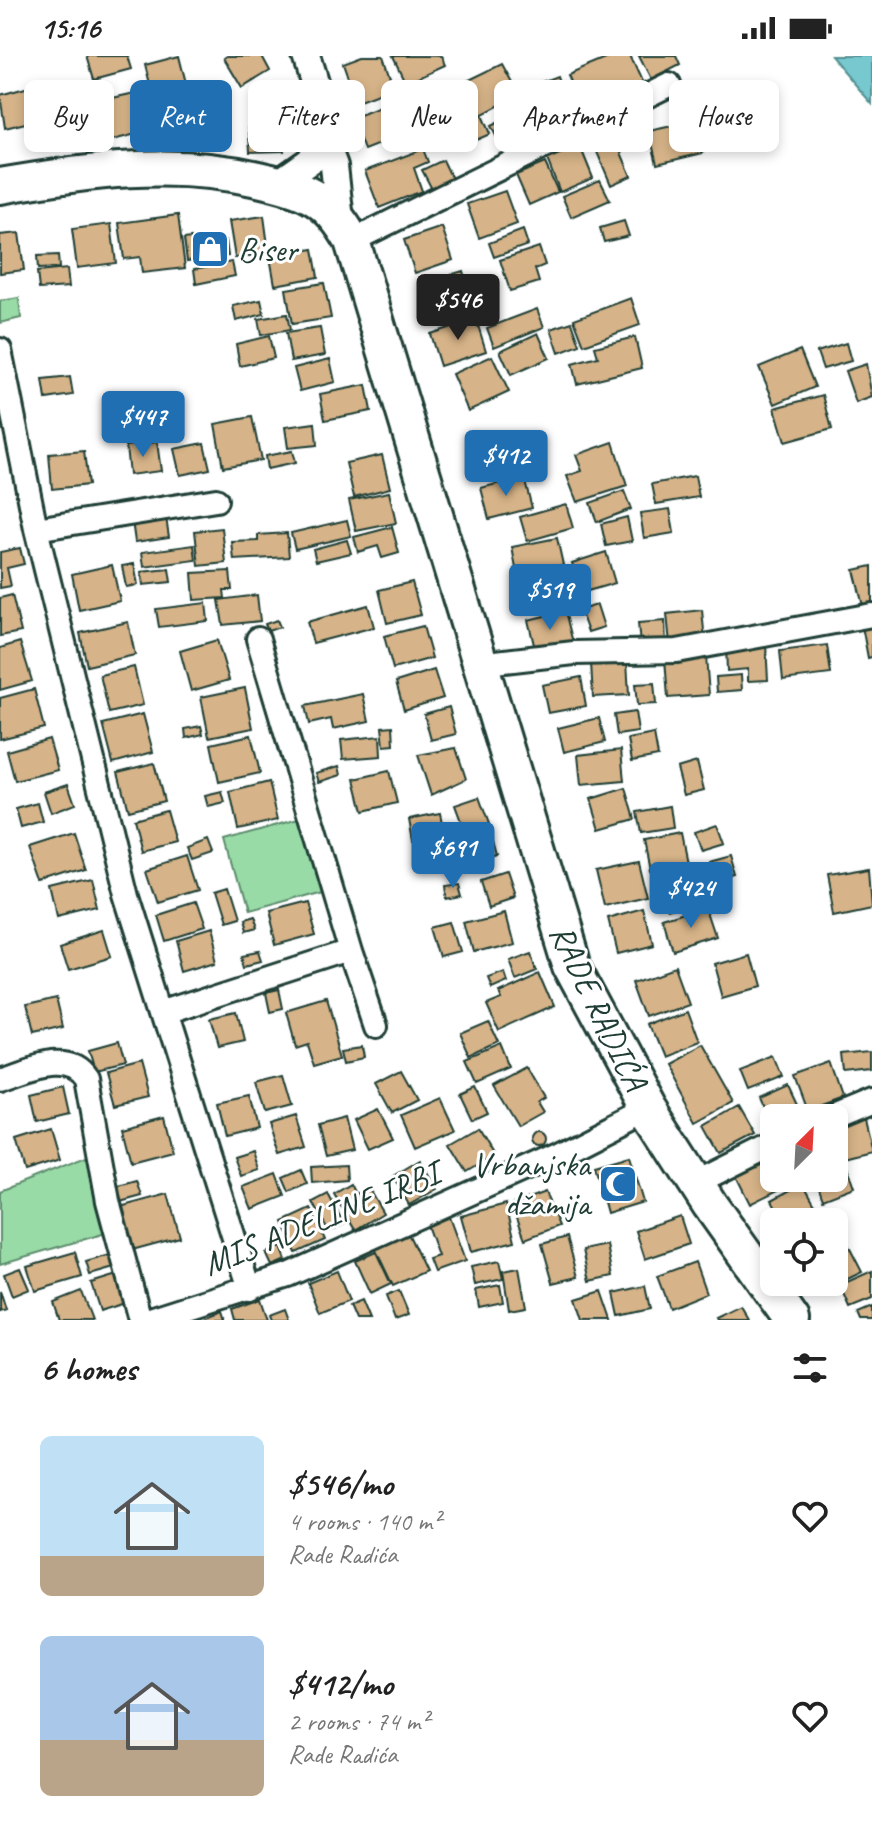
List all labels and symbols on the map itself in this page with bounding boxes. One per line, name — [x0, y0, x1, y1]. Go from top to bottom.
shop icon: Biser — [189, 228, 231, 270]
place label: Biser — [238, 228, 300, 271]
pin: $546 — [411, 274, 505, 342]
pin: $447 — [96, 391, 190, 459]
pin: $412 — [459, 430, 553, 498]
pin: $519 — [503, 564, 597, 632]
pin: $691 — [406, 822, 500, 890]
pin: $424 — [644, 862, 738, 930]
street label: RADE RADIĆA — [540, 917, 658, 1099]
north arrow — [760, 1104, 848, 1192]
place label: Vrbanjska džamija — [472, 1143, 593, 1225]
street label: MIS ADELINE IRBI — [197, 1148, 452, 1285]
mosque icon: Vrbanjska džamija — [597, 1163, 639, 1205]

